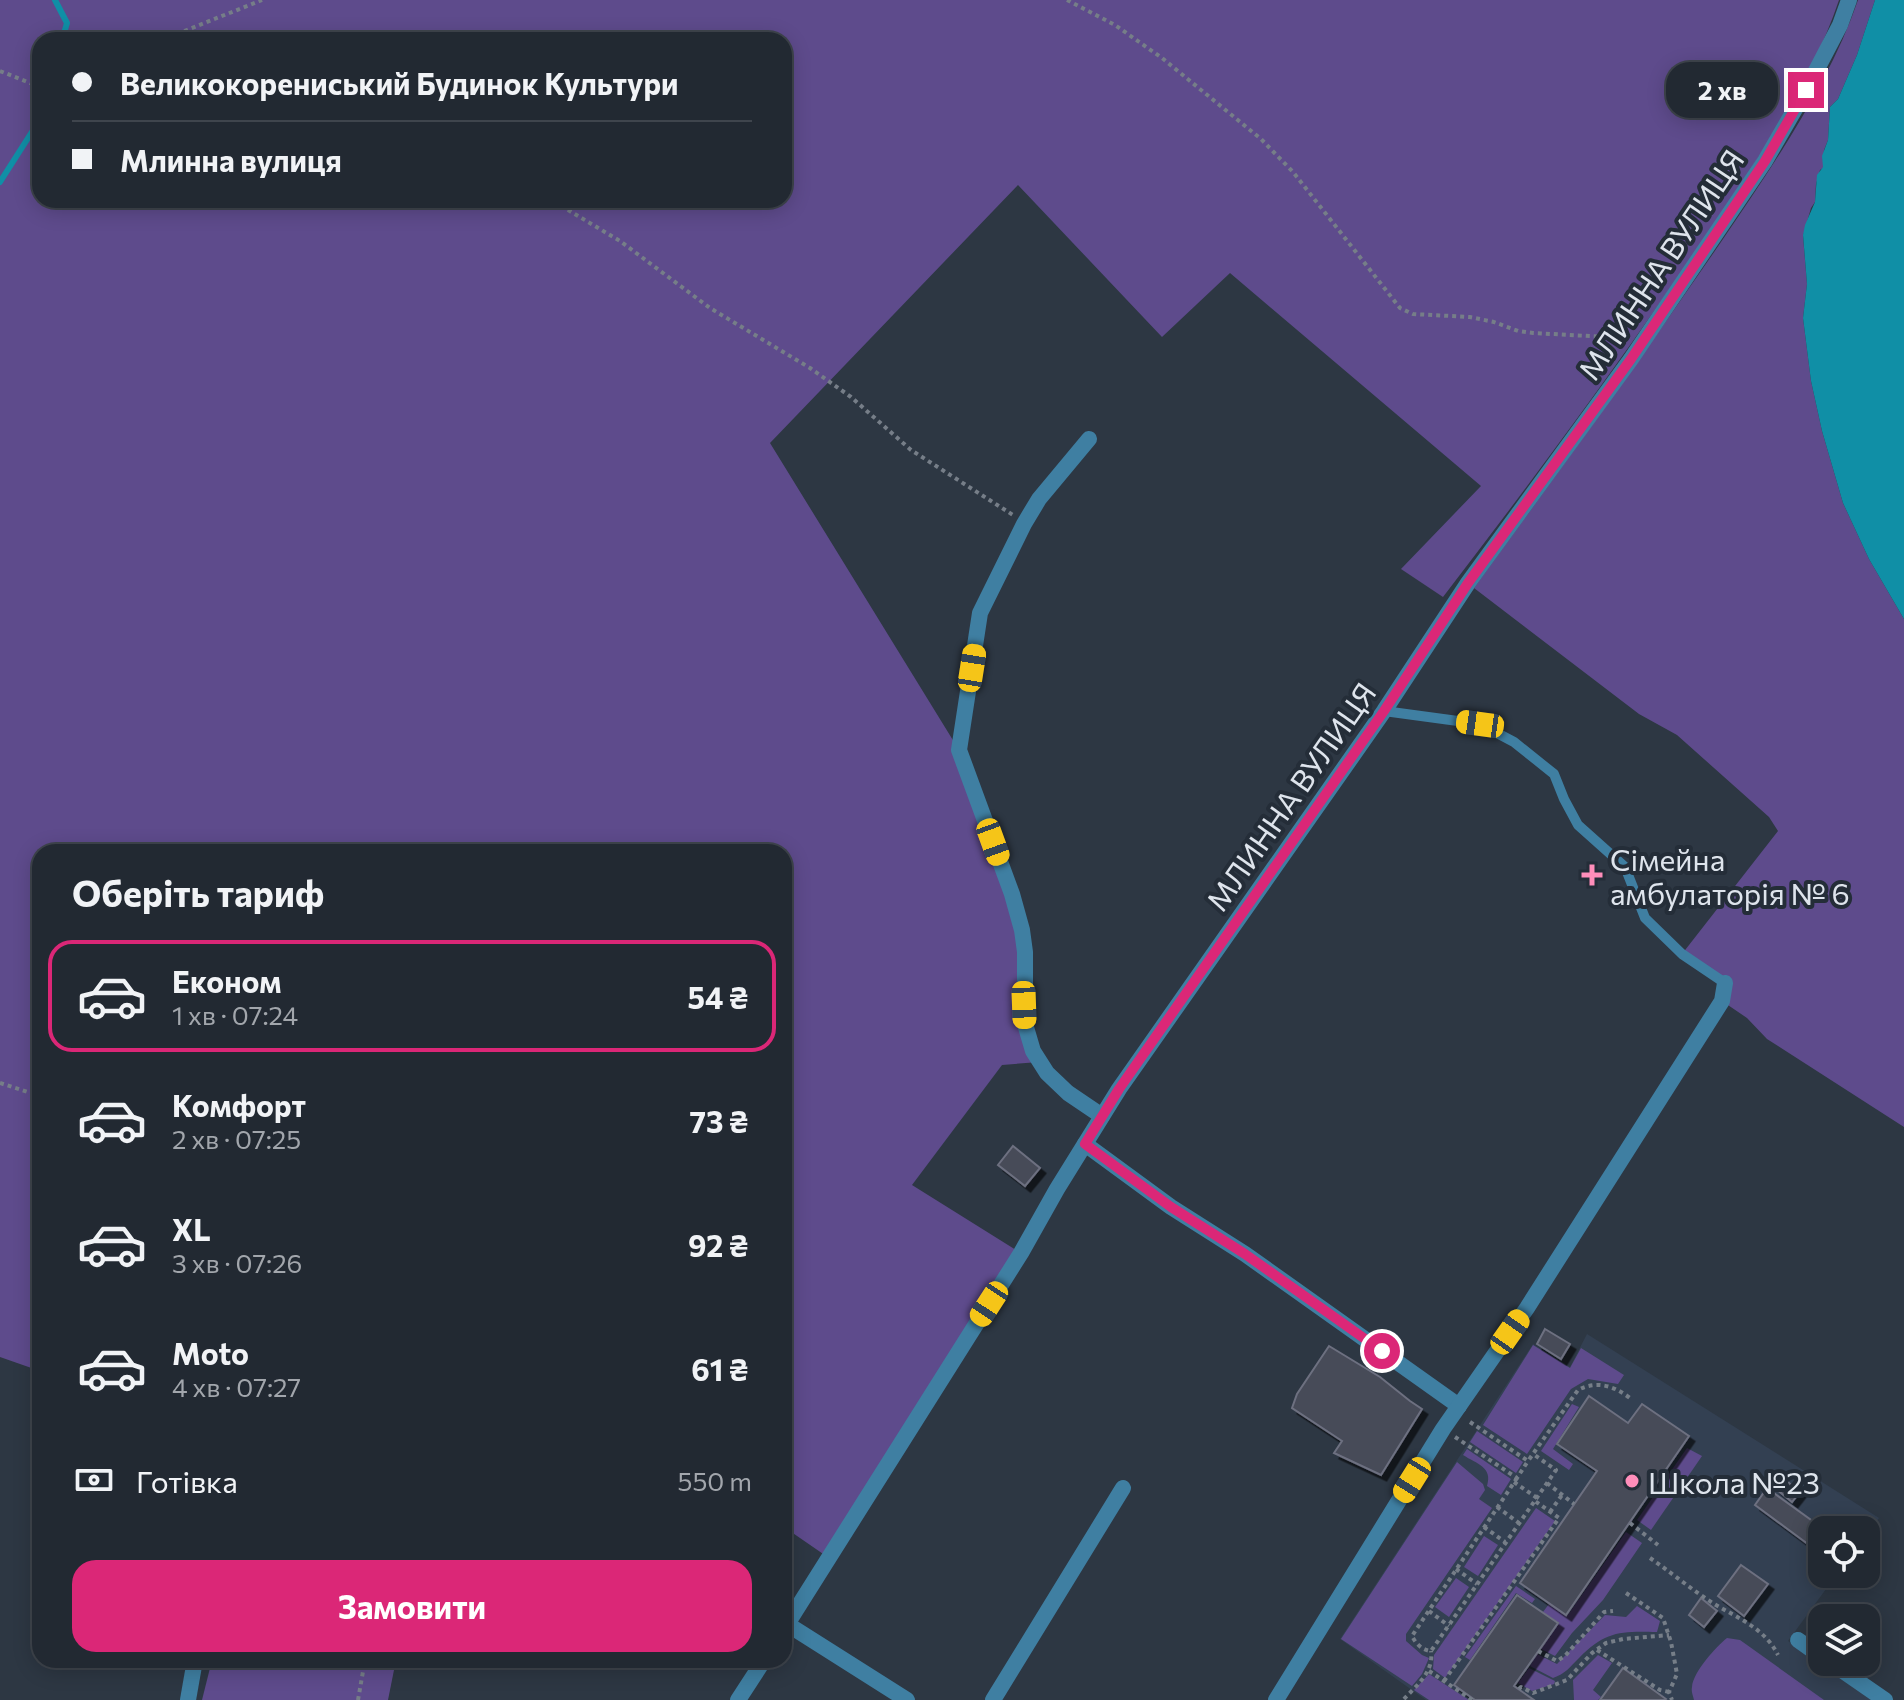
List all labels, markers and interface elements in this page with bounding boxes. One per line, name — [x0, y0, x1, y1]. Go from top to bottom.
callout: 2 хв — [1666, 62, 1778, 118]
text: Великокорениський Будинок Культури — [120, 64, 679, 101]
route end — [1788, 72, 1824, 108]
text: 2 хв — [1698, 74, 1746, 105]
text: Млинна вулиця — [120, 141, 342, 178]
street label: МЛИННА ВУЛИЦЯ — [1569, 142, 1751, 386]
car — [956, 642, 988, 694]
street label: МЛИННА ВУЛИЦЯ — [1197, 675, 1383, 917]
car — [1455, 709, 1505, 739]
car — [974, 815, 1012, 869]
place label: Сімейна амбулаторія № 6 — [1610, 840, 1850, 911]
marker: Сімейна амбулаторія № 6 — [1581, 864, 1603, 886]
text: Оберіть тариф — [72, 870, 324, 914]
icon: car — [76, 960, 148, 1032]
text: Економ — [172, 962, 281, 999]
text: 54 ₴ — [688, 978, 748, 1015]
car — [1011, 981, 1037, 1029]
text: 1 хв · 07:24 — [172, 999, 298, 1030]
icon: car — [76, 1084, 148, 1156]
text: Комфорт — [172, 1086, 306, 1123]
text: 73 ₴ — [689, 1102, 748, 1139]
text: 2 хв · 07:25 — [172, 1123, 301, 1154]
icon: car — [76, 1208, 148, 1280]
text: XL — [172, 1210, 211, 1247]
text: 92 ₴ — [688, 1226, 748, 1263]
text: 3 хв · 07:26 — [172, 1247, 302, 1278]
car — [966, 1277, 1012, 1331]
car — [1486, 1305, 1534, 1359]
icon: car — [76, 1332, 148, 1404]
route start — [1364, 1333, 1400, 1369]
text: Moto — [172, 1334, 249, 1371]
text: 61 ₴ — [691, 1350, 748, 1387]
text: 4 хв · 07:27 — [172, 1371, 301, 1402]
car — [1389, 1453, 1435, 1507]
icon: cash — [72, 1458, 116, 1502]
text: Готівка — [136, 1462, 238, 1499]
place label: Школа №23 — [1648, 1463, 1820, 1500]
text: 550 m — [677, 1465, 752, 1496]
marker: Школа №23 — [1623, 1472, 1641, 1490]
map controls — [1808, 1516, 1880, 1676]
button: locate — [1808, 1516, 1880, 1588]
button: Замовити — [72, 1560, 752, 1652]
button: layers — [1808, 1604, 1880, 1676]

